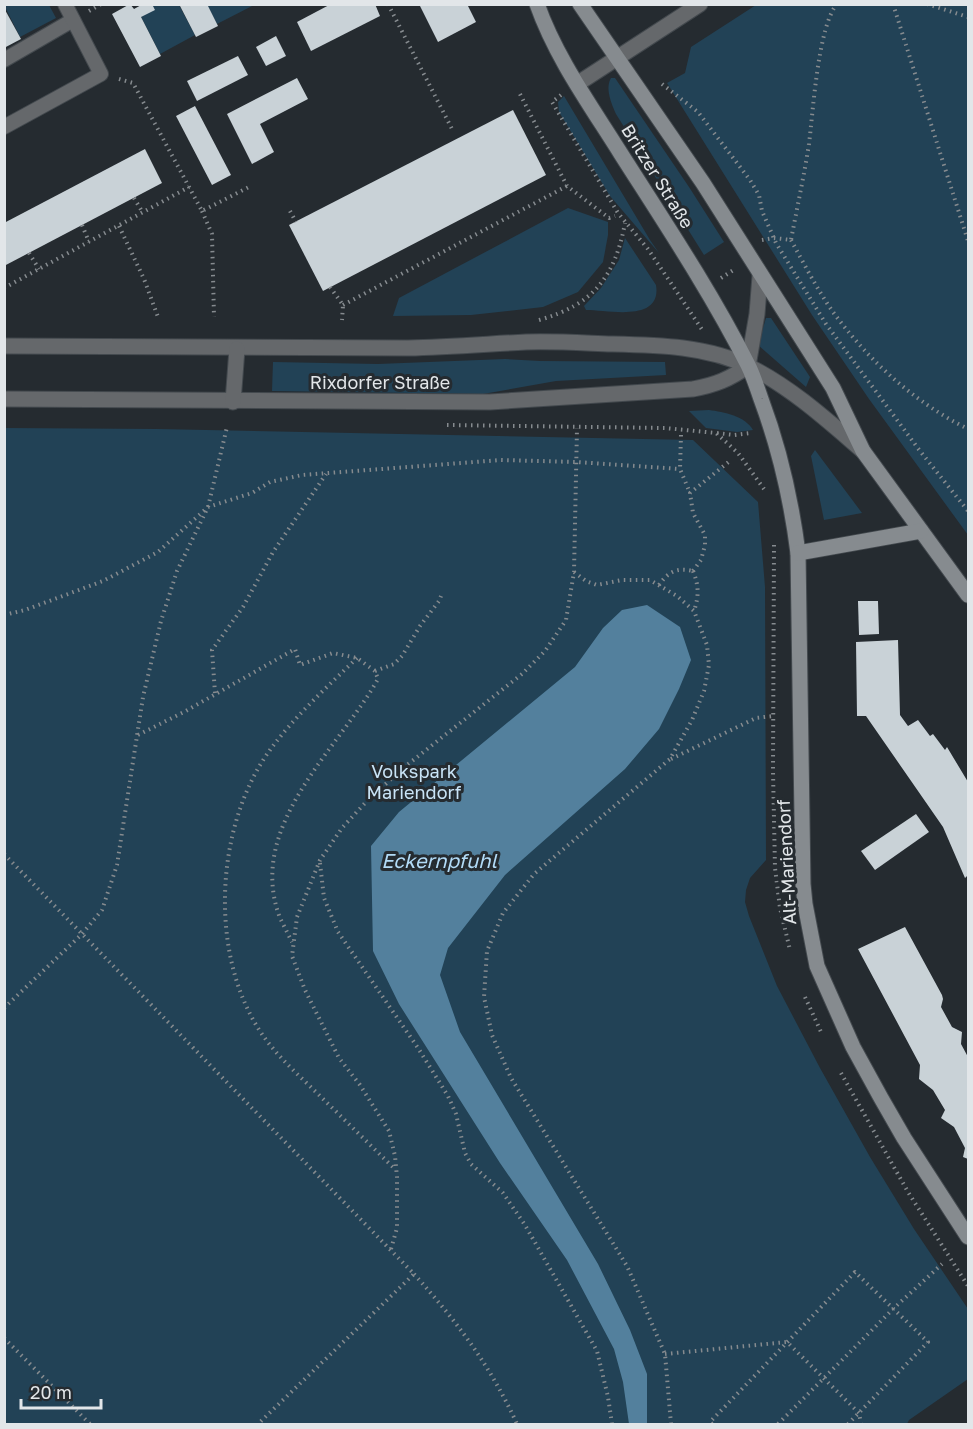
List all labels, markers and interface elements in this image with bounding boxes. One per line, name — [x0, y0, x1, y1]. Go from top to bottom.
street label: Britzer Straße — [617, 120, 699, 232]
street label: Rixdorfer Straße — [310, 371, 450, 393]
park label: Volkspark Mariendorf — [367, 760, 462, 803]
street label: Alt-Mariendorf — [772, 798, 800, 925]
water label: Eckernpfuhl — [381, 848, 497, 872]
scale bar — [21, 1372, 100, 1410]
text: 20 m — [30, 1381, 72, 1403]

